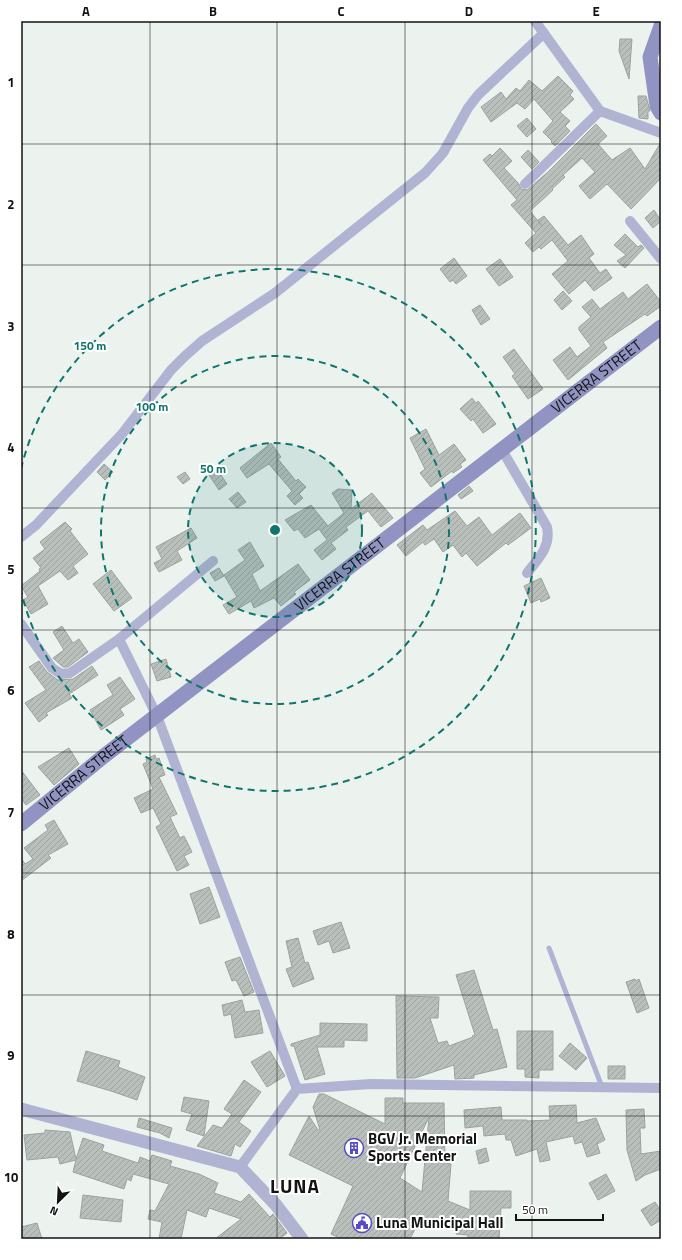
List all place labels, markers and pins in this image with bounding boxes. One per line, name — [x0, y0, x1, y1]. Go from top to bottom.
centre of rings — [268, 523, 282, 537]
place label: BGV Jr. Memorial Sports Center — [368, 1127, 477, 1167]
building icon: BGV Jr. Memorial Sports Center — [343, 1137, 365, 1159]
place label: Luna Municipal Hall — [376, 1211, 504, 1234]
public building icon: Luna Municipal Hall — [351, 1212, 373, 1234]

